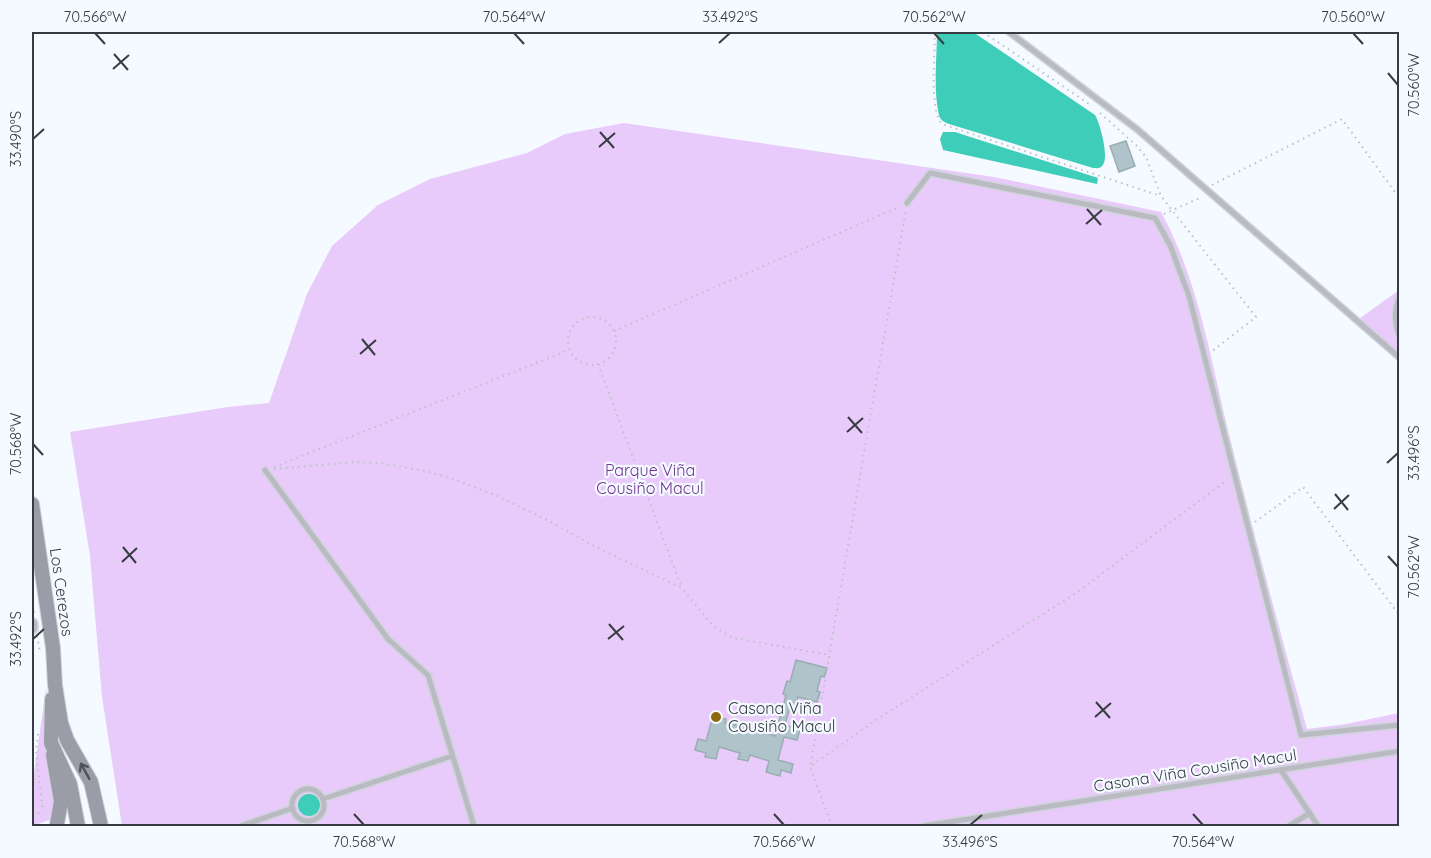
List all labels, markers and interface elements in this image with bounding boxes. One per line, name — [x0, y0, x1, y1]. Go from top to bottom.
text: 70.566°W — [63, 7, 127, 26]
text: 70.564°W — [482, 7, 546, 26]
text: 33.492°S — [702, 7, 758, 26]
text: 70.562°W — [902, 7, 966, 26]
text: 70.560°W — [1321, 7, 1385, 26]
text: 70.560°W — [1404, 53, 1423, 117]
text: 33.490°S — [6, 111, 25, 167]
text: 70.568°W — [6, 412, 25, 476]
text: 33.496°S — [1404, 425, 1423, 481]
park label: Parque Viña Cousiño Macul — [596, 460, 704, 498]
text: 70.562°W — [1404, 535, 1423, 599]
street label: Los Cerezos — [46, 547, 78, 637]
text: 33.492°S — [6, 611, 25, 667]
place label: Casona Viña Cousiño Macul — [728, 698, 835, 736]
marker: Casona Viña Cousiño Macul — [709, 710, 723, 724]
street label: Casona Viña Cousiño Macul — [1092, 744, 1298, 796]
one-way arrow — [79, 762, 90, 780]
text: 70.568°W — [332, 832, 396, 851]
text: 70.566°W — [752, 832, 816, 851]
text: 33.496°S — [942, 832, 998, 851]
text: 70.564°W — [1171, 832, 1235, 851]

